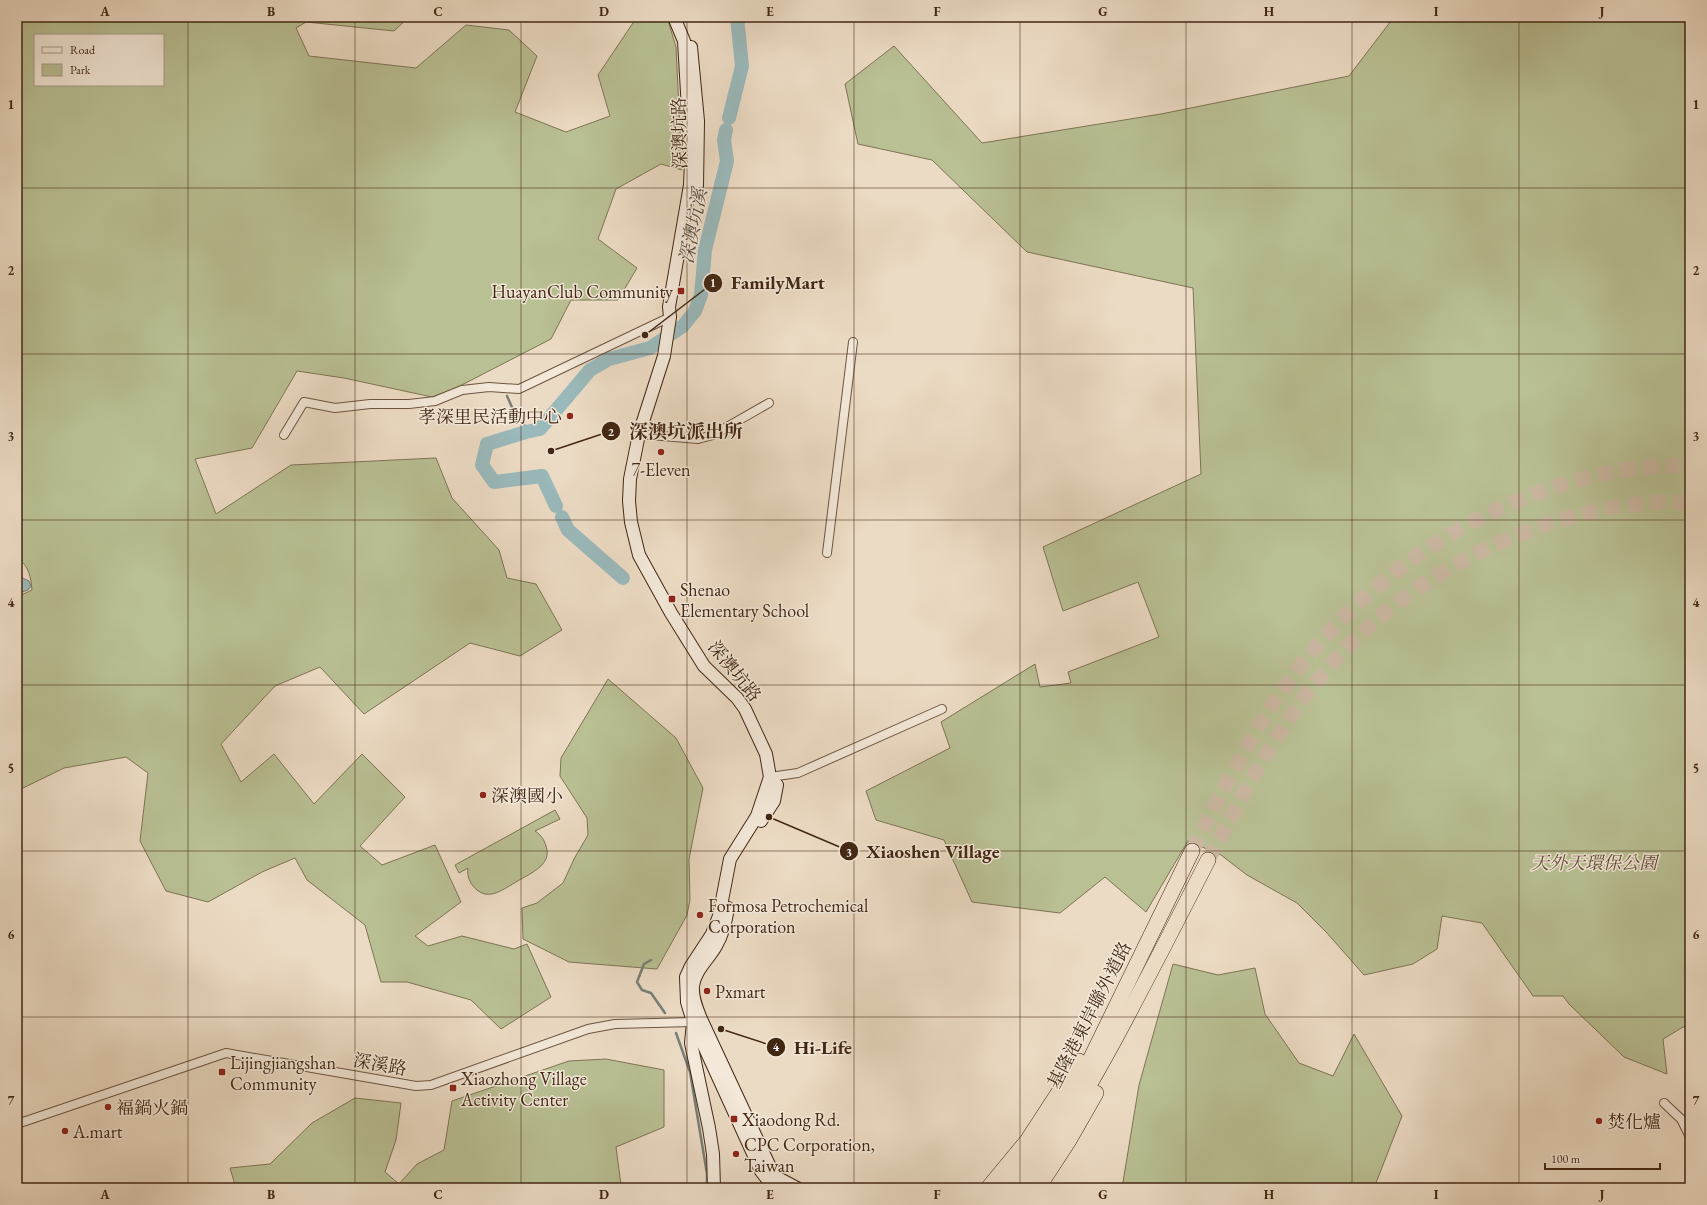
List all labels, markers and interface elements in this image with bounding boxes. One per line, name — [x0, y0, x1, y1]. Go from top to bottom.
text: A — [99, 3, 110, 20]
text: B — [267, 3, 275, 20]
text: C — [433, 3, 443, 20]
text: D — [599, 3, 609, 20]
text: E — [766, 3, 774, 20]
text: F — [933, 3, 941, 20]
text: G — [1098, 3, 1108, 20]
text: H — [1264, 3, 1275, 20]
text: I — [1434, 3, 1439, 20]
text: J — [1598, 3, 1605, 20]
legend — [34, 34, 164, 86]
text: Road — [70, 42, 96, 58]
text: Park — [70, 62, 91, 78]
text: 1 — [8, 96, 15, 113]
text: 1 — [1693, 96, 1700, 113]
street label: 深澳坑路 — [667, 97, 691, 169]
water label: 深澳坑溪 — [673, 184, 713, 266]
text: 2 — [8, 262, 15, 279]
text: 2 — [1693, 262, 1700, 279]
callout: FamilyMart — [703, 267, 833, 298]
text: FamilyMart — [731, 270, 825, 295]
text: 1 — [710, 275, 716, 291]
place label: HuayanClub Community — [492, 280, 673, 303]
marker: HuayanClub Community — [676, 286, 686, 296]
place label: 孝深里民活動中心 — [418, 405, 562, 428]
marker: 孝深里民活動中心 — [565, 411, 575, 421]
callout: 深澳坑派出所 — [601, 416, 751, 447]
text: 深澳坑派出所 — [629, 419, 743, 444]
text: 2 — [608, 424, 615, 440]
text: 3 — [8, 428, 15, 445]
text: 3 — [1693, 428, 1700, 445]
marker: 7-Eleven — [656, 447, 666, 457]
place label: 7-Eleven — [631, 458, 691, 481]
place label: Shenao Elementary School — [680, 578, 809, 622]
text: 4 — [8, 594, 15, 611]
marker: Shenao Elementary School — [667, 594, 677, 604]
text: 4 — [1693, 594, 1700, 611]
street label: 深澳坑路 — [703, 636, 767, 706]
text: 5 — [8, 760, 14, 777]
text: 5 — [1693, 760, 1699, 777]
place label: 深澳國小 — [491, 784, 563, 807]
marker: 深澳國小 — [478, 790, 488, 800]
callout: Xiaoshen Village — [839, 836, 1008, 867]
text: Xiaoshen Village — [865, 839, 1000, 864]
text: 3 — [846, 844, 852, 860]
park label: 天外天環保公園 — [1531, 851, 1660, 874]
place label: Formosa Petrochemical Corporation — [708, 894, 868, 938]
marker: Formosa Petrochemical Corporation — [695, 910, 705, 920]
text: 6 — [8, 926, 15, 943]
text: 6 — [1693, 926, 1700, 943]
street label: 基隆港東岸聯外道路 — [1042, 938, 1136, 1092]
place label: Pxmart — [715, 980, 766, 1003]
marker: Pxmart — [702, 986, 712, 996]
callout: Hi-Life — [766, 1031, 860, 1062]
text: Hi-Life — [794, 1035, 852, 1060]
text: 4 — [773, 1039, 780, 1055]
street label: 深溪路 — [351, 1048, 409, 1080]
place label: Lijingjiangshan Community — [230, 1051, 336, 1095]
marker: Lijingjiangshan Community — [217, 1067, 227, 1077]
place label: Xiaozhong Village Activity Center — [460, 1067, 587, 1111]
marker: Xiaozhong Village Activity Center — [448, 1083, 458, 1093]
text: 7 — [8, 1092, 15, 1109]
text: 7 — [1693, 1092, 1700, 1109]
place label: 褔鍋火鍋 — [116, 1096, 188, 1119]
marker: 褔鍋火鍋 — [103, 1102, 113, 1112]
place label: Xiaodong Rd. — [741, 1108, 840, 1131]
place label: 焚化爐 — [1607, 1110, 1661, 1133]
marker: Xiaodong Rd. — [729, 1114, 739, 1124]
marker: 焚化爐 — [1594, 1116, 1604, 1126]
place label: A.mart — [72, 1120, 123, 1143]
marker: A.mart — [60, 1126, 70, 1136]
place label: CPC Corporation, Taiwan — [744, 1133, 875, 1177]
scale bar — [1545, 1145, 1660, 1171]
marker: CPC Corporation, Taiwan — [731, 1149, 741, 1159]
text: 100 m — [1551, 1151, 1581, 1167]
text: A — [99, 1186, 110, 1203]
text: B — [267, 1186, 275, 1203]
text: C — [433, 1186, 443, 1203]
text: D — [599, 1186, 609, 1203]
text: E — [766, 1186, 774, 1203]
text: F — [933, 1186, 941, 1203]
text: G — [1098, 1186, 1108, 1203]
text: H — [1264, 1186, 1275, 1203]
text: I — [1434, 1186, 1439, 1203]
text: J — [1598, 1186, 1605, 1203]

